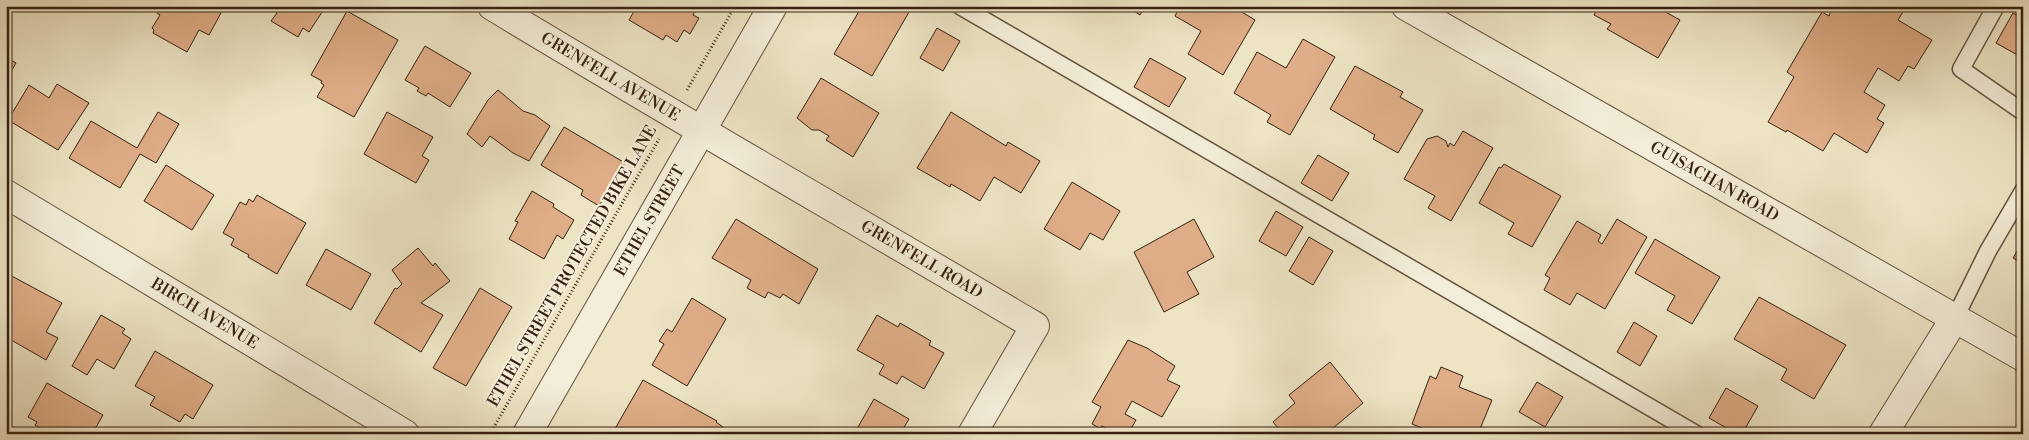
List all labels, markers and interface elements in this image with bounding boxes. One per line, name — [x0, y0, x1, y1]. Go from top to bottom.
street label: GRENFELL AVENUE — [537, 28, 684, 126]
street label: ETHEL STREET PROTECTED BIKE LANE — [483, 122, 661, 410]
street label: GUISACHAN ROAD — [1647, 137, 1783, 226]
street label: ETHEL STREET — [610, 162, 689, 280]
street label: GRENFELL ROAD — [857, 216, 986, 303]
street label: BIRCH AVENUE — [147, 273, 262, 354]

